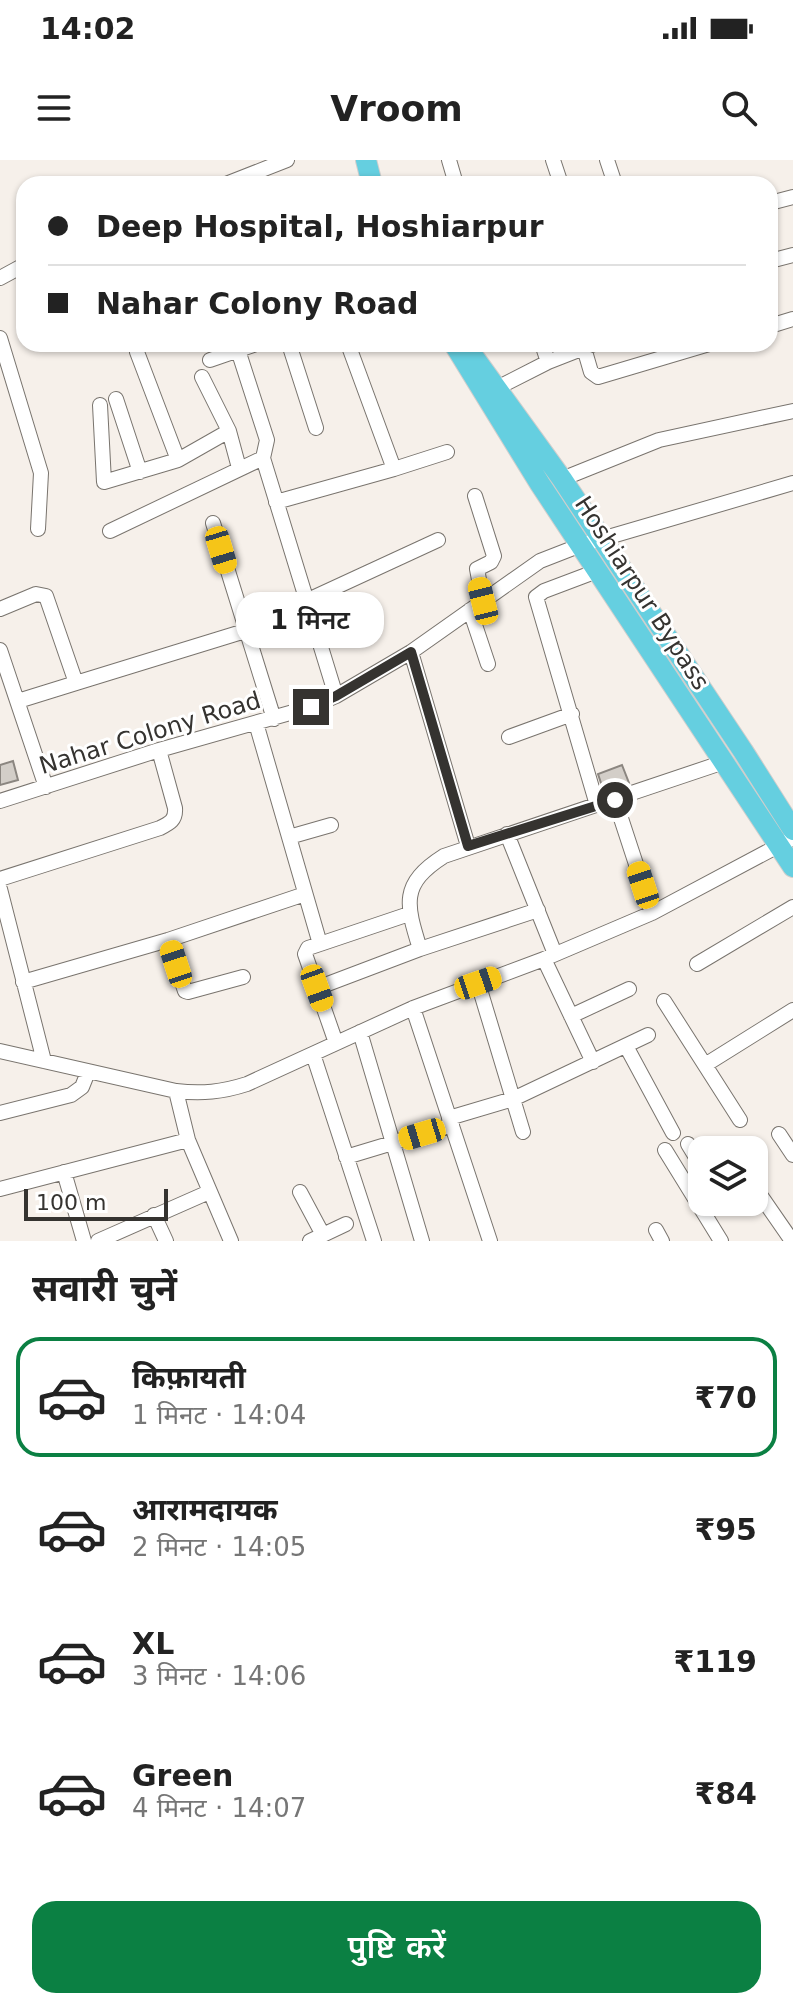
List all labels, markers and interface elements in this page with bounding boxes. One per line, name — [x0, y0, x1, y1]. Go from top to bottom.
text: 14:02 — [40, 11, 136, 46]
icon: menu — [32, 86, 76, 130]
icon: search — [717, 86, 761, 130]
text: Vroom — [330, 88, 463, 129]
text: Deep Hospital, Hoshiarpur — [96, 209, 543, 244]
text: Nahar Colony Road — [96, 286, 419, 321]
street label: Hoshiarpur Bypass — [569, 491, 715, 695]
car — [203, 524, 239, 576]
car — [466, 575, 500, 627]
callout: 1 मिनट — [237, 591, 385, 647]
text: 1 मिनट — [270, 605, 350, 635]
street label: Nahar Colony Road — [36, 686, 264, 780]
route end — [293, 689, 329, 725]
route start — [597, 782, 633, 818]
car — [624, 858, 662, 912]
car — [157, 937, 195, 991]
car — [298, 961, 336, 1015]
car — [451, 964, 505, 1002]
car — [396, 1116, 448, 1152]
map controls — [688, 1136, 768, 1216]
button: layers — [688, 1136, 768, 1216]
scale bar — [24, 1185, 168, 1221]
text: 100 m — [36, 1190, 106, 1215]
text: सवारी चुनें — [32, 1268, 177, 1309]
text: किफ़ायती — [132, 1360, 246, 1395]
icon: car — [36, 1361, 108, 1433]
text: ₹70 — [694, 1380, 757, 1415]
text: 1 मिनट · 14:04 — [132, 1400, 306, 1430]
text: आरामदायक — [132, 1492, 278, 1527]
icon: car — [36, 1493, 108, 1565]
text: ₹95 — [694, 1512, 757, 1547]
text: 2 मिनट · 14:05 — [132, 1532, 306, 1562]
icon: car — [36, 1625, 108, 1697]
text: XL — [132, 1626, 174, 1661]
text: ₹119 — [674, 1644, 757, 1679]
text: 3 मिनट · 14:06 — [132, 1661, 306, 1691]
icon: car — [36, 1757, 108, 1829]
text: Green — [132, 1758, 233, 1793]
text: ₹84 — [694, 1776, 757, 1811]
text: 4 मिनट · 14:07 — [132, 1793, 306, 1823]
button: पुष्टि करें — [32, 1901, 761, 1993]

